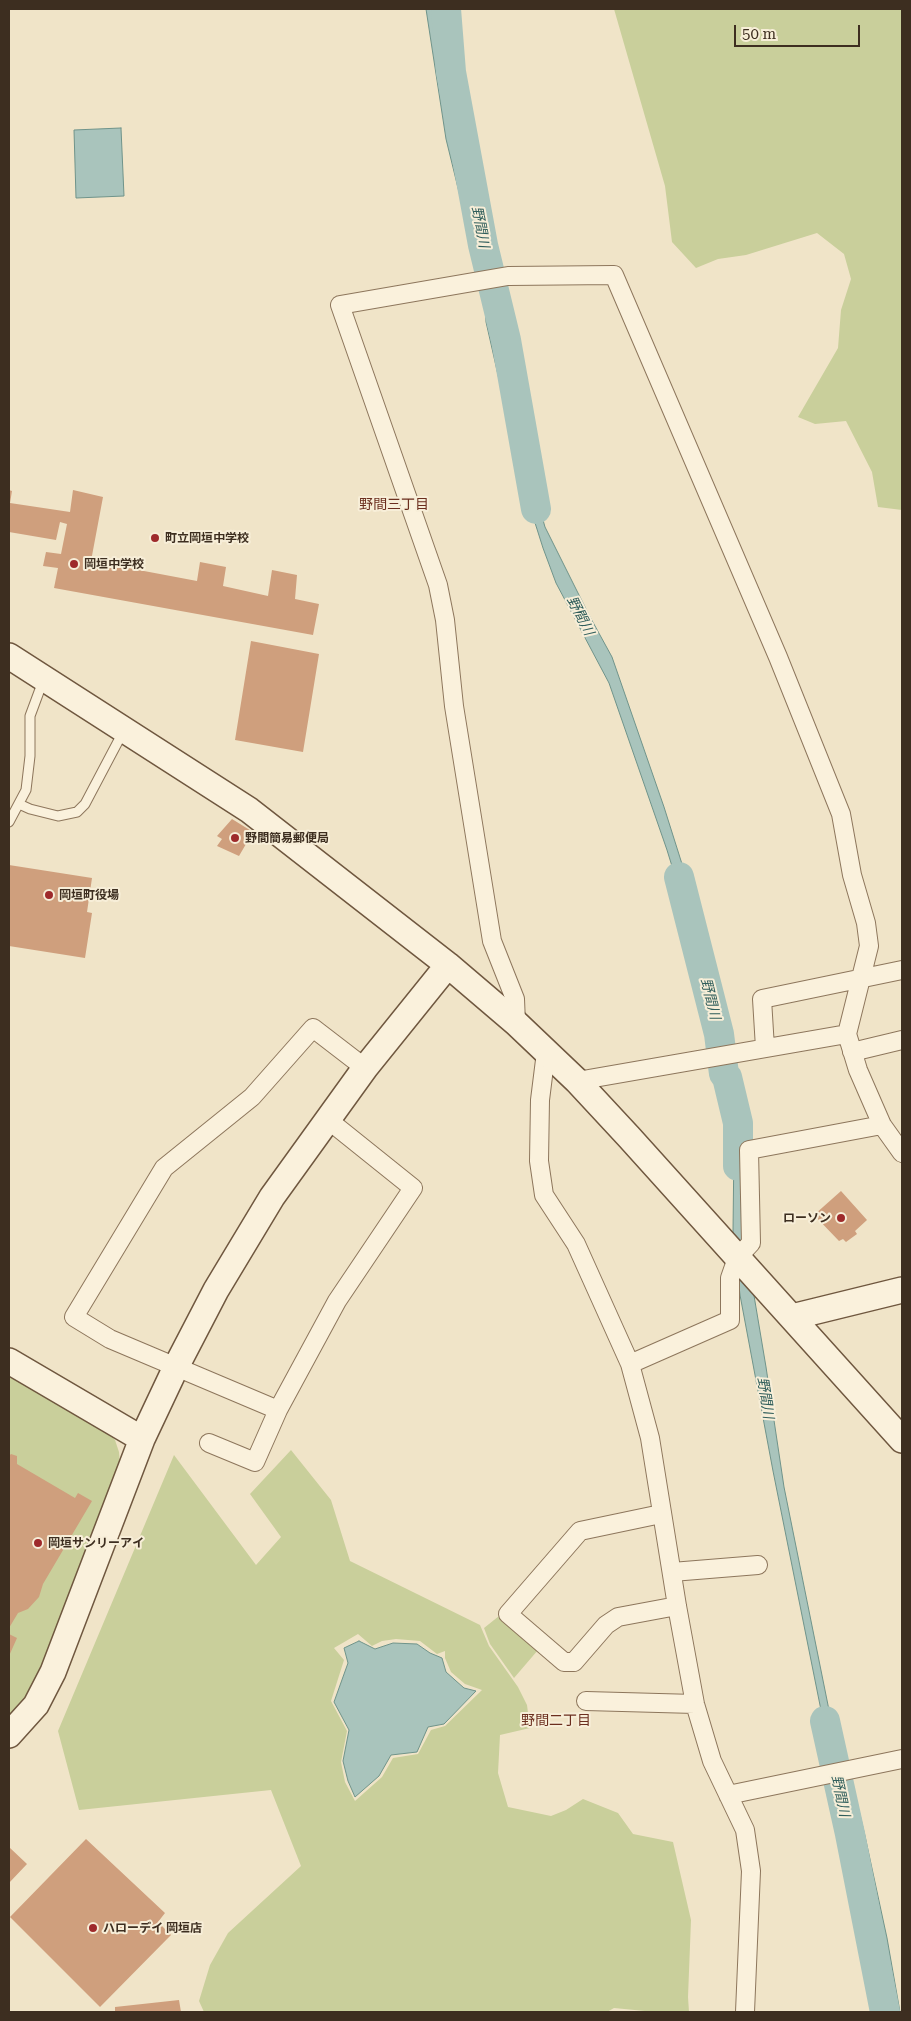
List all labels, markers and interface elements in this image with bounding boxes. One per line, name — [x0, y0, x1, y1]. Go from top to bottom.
scale bar — [736, 15, 862, 47]
text: 50 m — [742, 25, 776, 43]
water label: 野間川 — [468, 205, 492, 249]
district label: 野間三丁目 — [359, 497, 429, 513]
place label: 町立岡垣中学校 — [165, 531, 249, 545]
marker: 町立岡垣中学校 — [149, 532, 161, 544]
place label: 岡垣中学校 — [84, 557, 144, 571]
marker: 岡垣中学校 — [68, 558, 80, 570]
water label: 野間川 — [563, 593, 597, 639]
place label: 野間簡易郵便局 — [245, 831, 329, 845]
marker: 野間簡易郵便局 — [229, 832, 241, 844]
place label: 岡垣町役場 — [59, 888, 119, 902]
marker: 岡垣町役場 — [43, 889, 55, 901]
water label: 野間川 — [697, 977, 723, 1021]
place label: ローソン — [783, 1211, 831, 1225]
marker: ローソン — [835, 1212, 847, 1224]
water label: 野間川 — [753, 1376, 777, 1420]
place label: 岡垣サンリーアイ — [48, 1536, 144, 1550]
marker: 岡垣サンリーアイ — [32, 1537, 44, 1549]
district label: 野間二丁目 — [521, 1713, 591, 1729]
water label: 野間川 — [827, 1774, 853, 1818]
place label: ハローデイ 岡垣店 — [103, 1921, 202, 1935]
marker: ハローデイ 岡垣店 — [87, 1922, 99, 1934]

